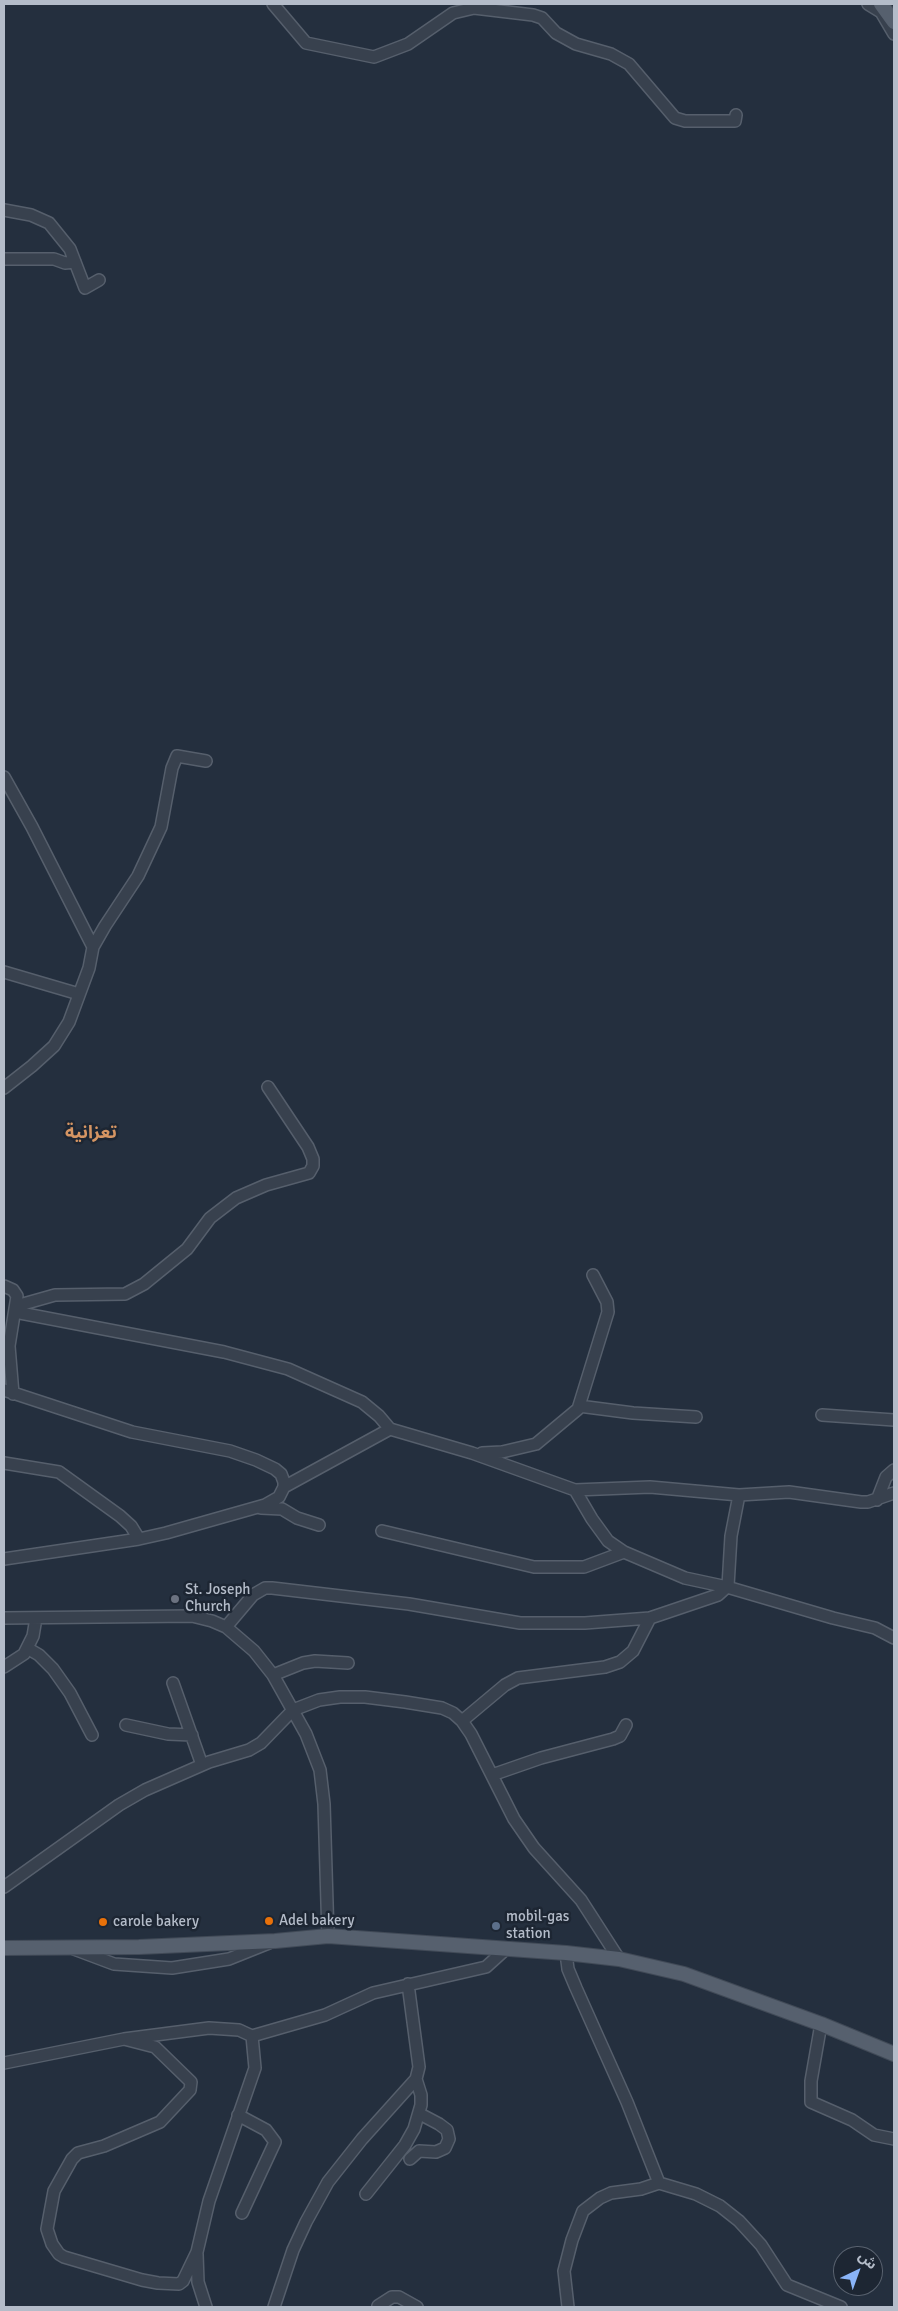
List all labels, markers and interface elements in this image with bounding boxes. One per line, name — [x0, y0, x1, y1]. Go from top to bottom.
district label: تعزانية — [65, 1122, 117, 1144]
place label: St. Joseph Church — [185, 1581, 251, 1616]
marker: St. Joseph Church — [169, 1593, 181, 1605]
place label: mobil-gas station — [506, 1908, 569, 1943]
place label: Adel bakery — [279, 1912, 354, 1930]
place label: carole bakery — [113, 1913, 199, 1931]
marker: Adel bakery — [263, 1915, 275, 1927]
marker: carole bakery — [97, 1916, 109, 1928]
marker: mobil-gas station — [490, 1920, 502, 1932]
north arrow — [833, 2246, 883, 2296]
text: ش — [855, 2247, 881, 2273]

